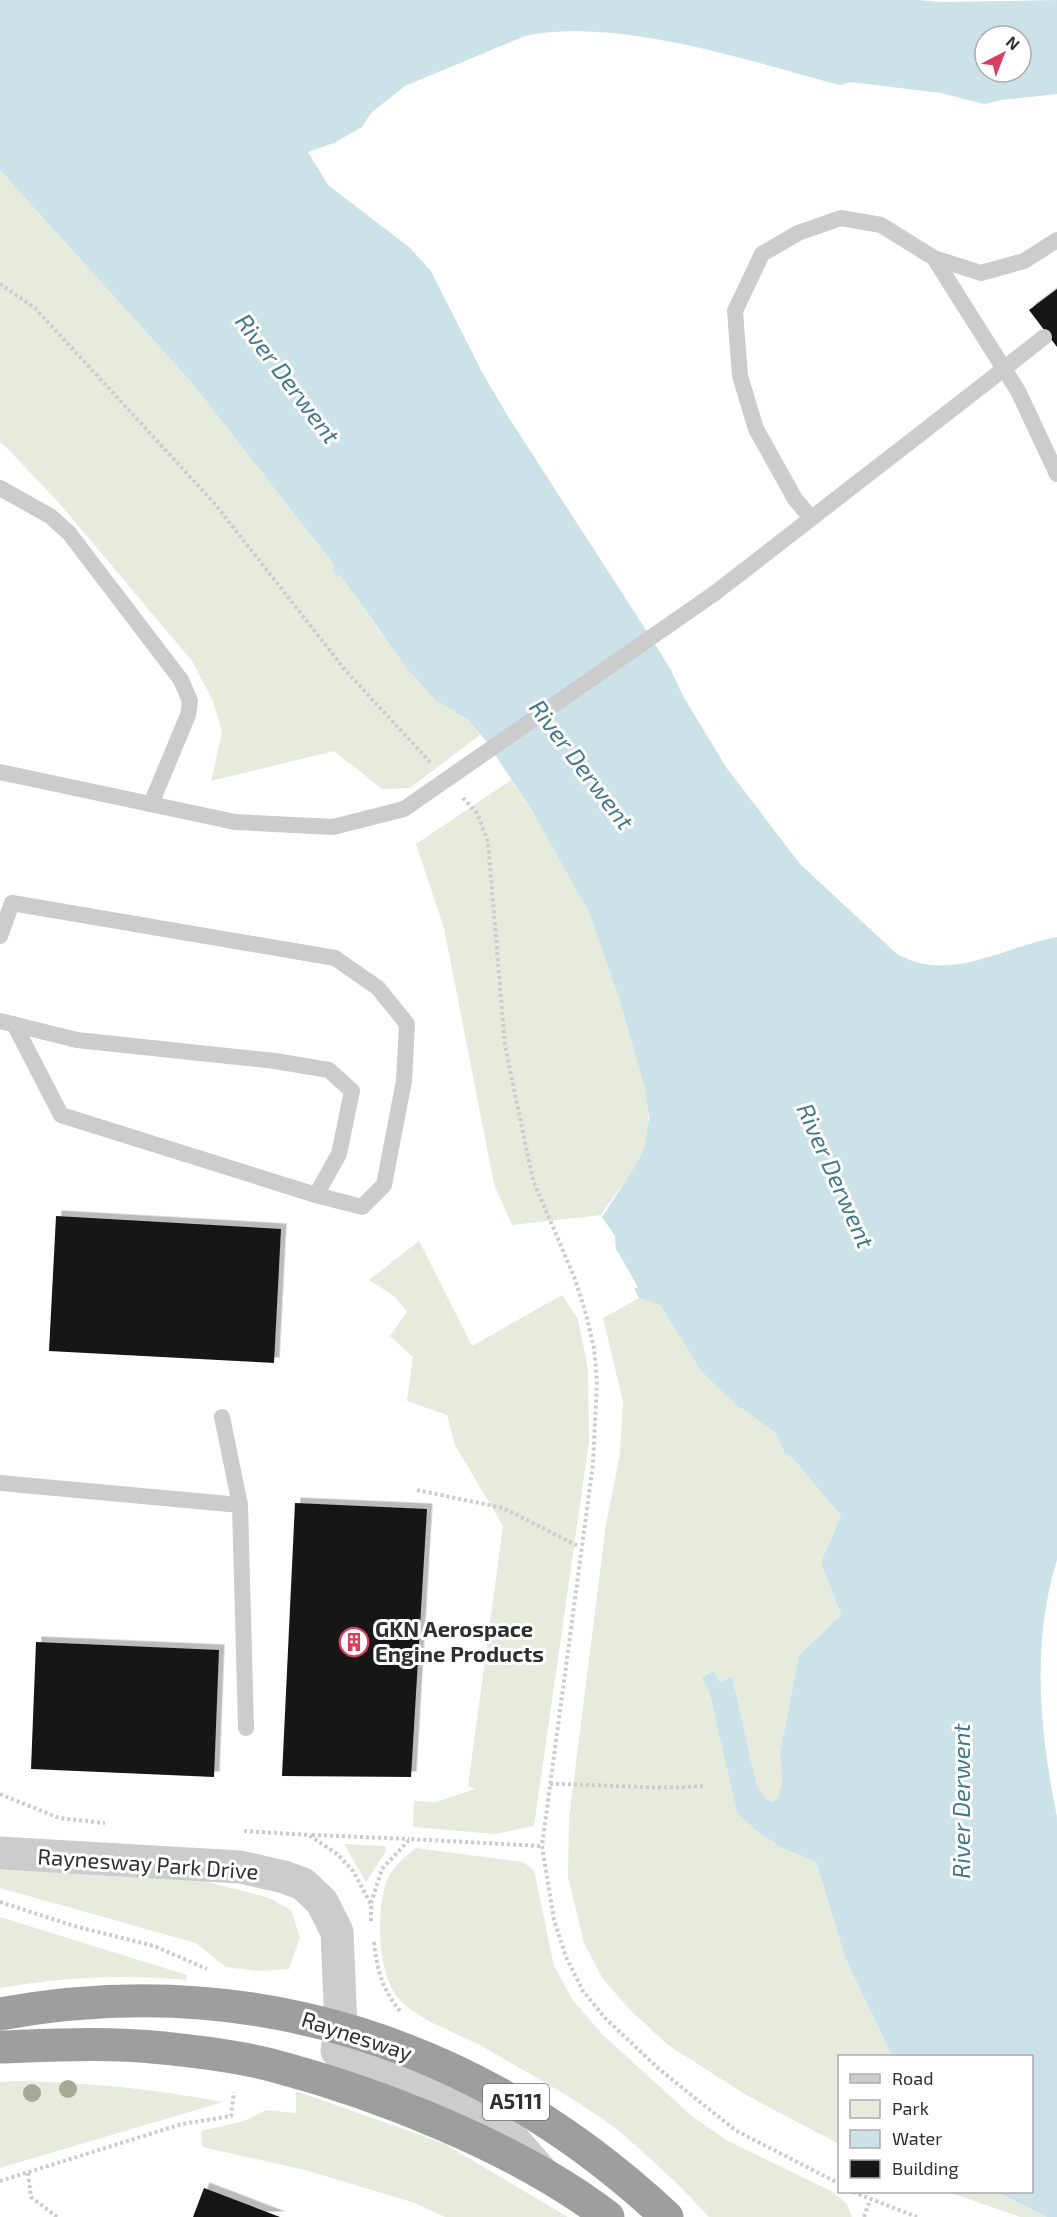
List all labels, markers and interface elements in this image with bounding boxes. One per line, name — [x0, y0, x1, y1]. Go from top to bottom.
north arrow — [973, 24, 1033, 84]
text: N — [1003, 32, 1024, 53]
water label: River Derwent — [230, 307, 347, 450]
water label: River Derwent — [524, 693, 641, 836]
water label: River Derwent — [792, 1099, 882, 1253]
place label: GKN Aerospace Engine Products — [375, 1615, 544, 1666]
building icon: GKN Aerospace Engine Products — [338, 1626, 370, 1658]
water label: River Derwent — [946, 1722, 975, 1879]
street label: Raynesway Park Drive — [37, 1842, 259, 1884]
street label: Raynesway — [299, 2005, 416, 2065]
legend — [838, 2055, 1033, 2193]
text: Road — [892, 2067, 933, 2089]
road number: A5111 — [483, 2084, 549, 2120]
text: Park — [892, 2097, 929, 2119]
text: Water — [892, 2127, 942, 2149]
text: Building — [892, 2157, 959, 2179]

